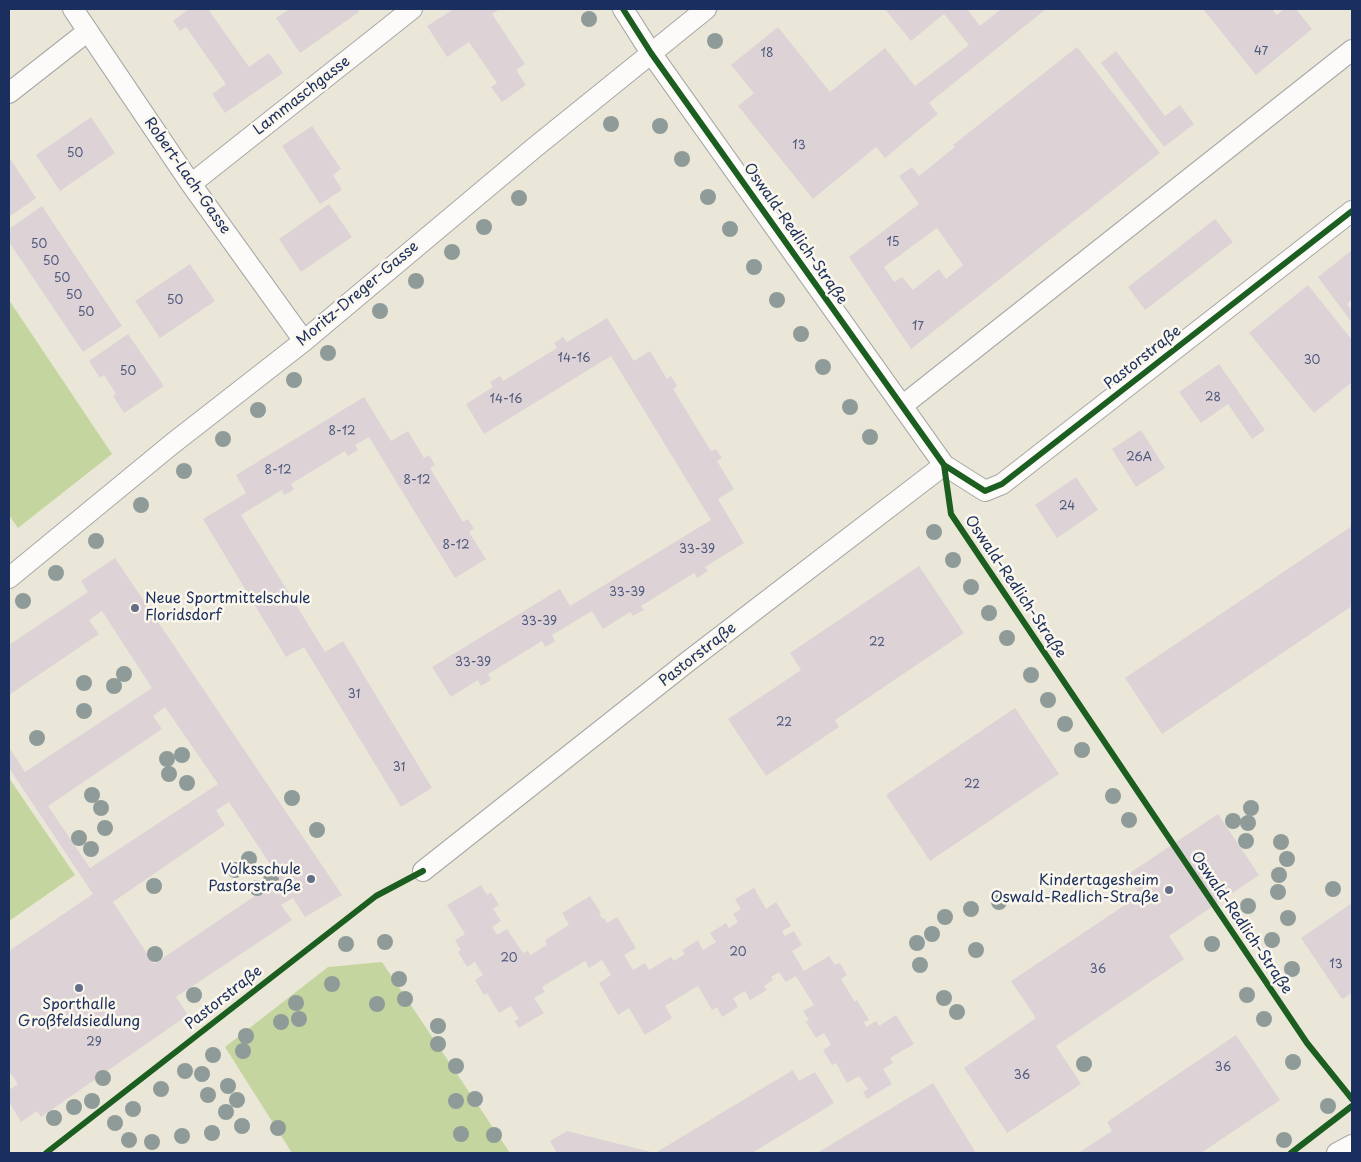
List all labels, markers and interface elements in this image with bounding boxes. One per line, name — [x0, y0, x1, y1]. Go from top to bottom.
house number: 47 — [1254, 45, 1268, 59]
house number: 18 — [761, 47, 773, 61]
street label: Lammaschgasse — [250, 53, 354, 139]
street label: Robert-Lach-Gasse — [140, 114, 234, 238]
house number: 13 — [792, 139, 806, 153]
house number: 50 — [67, 147, 83, 161]
street label: Oswald-Redlich-Straße — [739, 160, 851, 308]
house number: 15 — [886, 236, 900, 250]
house number: 50 — [31, 238, 47, 252]
street label: Moritz-Dreger-Gasse — [293, 238, 423, 350]
house number: 50 — [43, 255, 59, 269]
house number: 50 — [54, 272, 70, 286]
house number: 50 — [66, 289, 82, 303]
house number: 50 — [167, 294, 183, 308]
house number: 50 — [78, 306, 94, 320]
house number: 17 — [912, 320, 924, 334]
street label: Pastorstraße — [1101, 322, 1185, 394]
house number: 14-16 — [558, 352, 590, 366]
house number: 30 — [1304, 354, 1320, 368]
house number: 50 — [120, 365, 136, 379]
house number: 28 — [1205, 391, 1221, 405]
house number: 14-16 — [490, 393, 522, 407]
house number: 8-12 — [328, 425, 356, 439]
house number: 26A — [1126, 451, 1152, 465]
house number: 8-12 — [264, 464, 292, 478]
house number: 8-12 — [403, 474, 431, 488]
house number: 24 — [1059, 500, 1075, 514]
street label: Oswald-Redlich-Straße — [960, 512, 1070, 662]
house number: 8-12 — [442, 539, 470, 553]
house number: 33-39 — [679, 543, 715, 557]
house number: 33-39 — [609, 586, 645, 600]
place label: Neue Sportmittelschule Floridsdorf — [145, 590, 310, 625]
marker: Neue Sportmittelschule Floridsdorf — [129, 602, 141, 614]
house number: 33-39 — [521, 615, 557, 629]
street label: Pastorstraße — [656, 619, 740, 691]
house number: 22 — [869, 636, 885, 650]
house number: 33-39 — [455, 656, 491, 670]
house number: 31 — [348, 688, 360, 702]
house number: 22 — [776, 716, 792, 730]
house number: 31 — [393, 761, 405, 775]
house number: 22 — [964, 778, 980, 792]
street label: Oswald-Redlich-Straße — [1186, 848, 1296, 998]
place label: Volksschule Pastorstraße — [208, 861, 301, 896]
place label: Kindertagesheim Oswald-Redlich-Straße — [990, 872, 1159, 907]
marker: Volksschule Pastorstraße — [305, 873, 317, 885]
marker: Kindertagesheim Oswald-Redlich-Straße — [1163, 884, 1175, 896]
house number: 20 — [729, 946, 747, 960]
house number: 20 — [500, 952, 518, 966]
house number: 13 — [1329, 958, 1343, 972]
street label: Pastorstraße — [182, 962, 266, 1034]
house number: 36 — [1090, 963, 1106, 977]
marker: Sporthalle Großfeldsiedlung — [73, 982, 85, 994]
place label: Sporthalle Großfeldsiedlung — [18, 996, 140, 1031]
house number: 29 — [86, 1036, 102, 1050]
house number: 36 — [1215, 1061, 1231, 1075]
house number: 36 — [1014, 1069, 1030, 1083]

